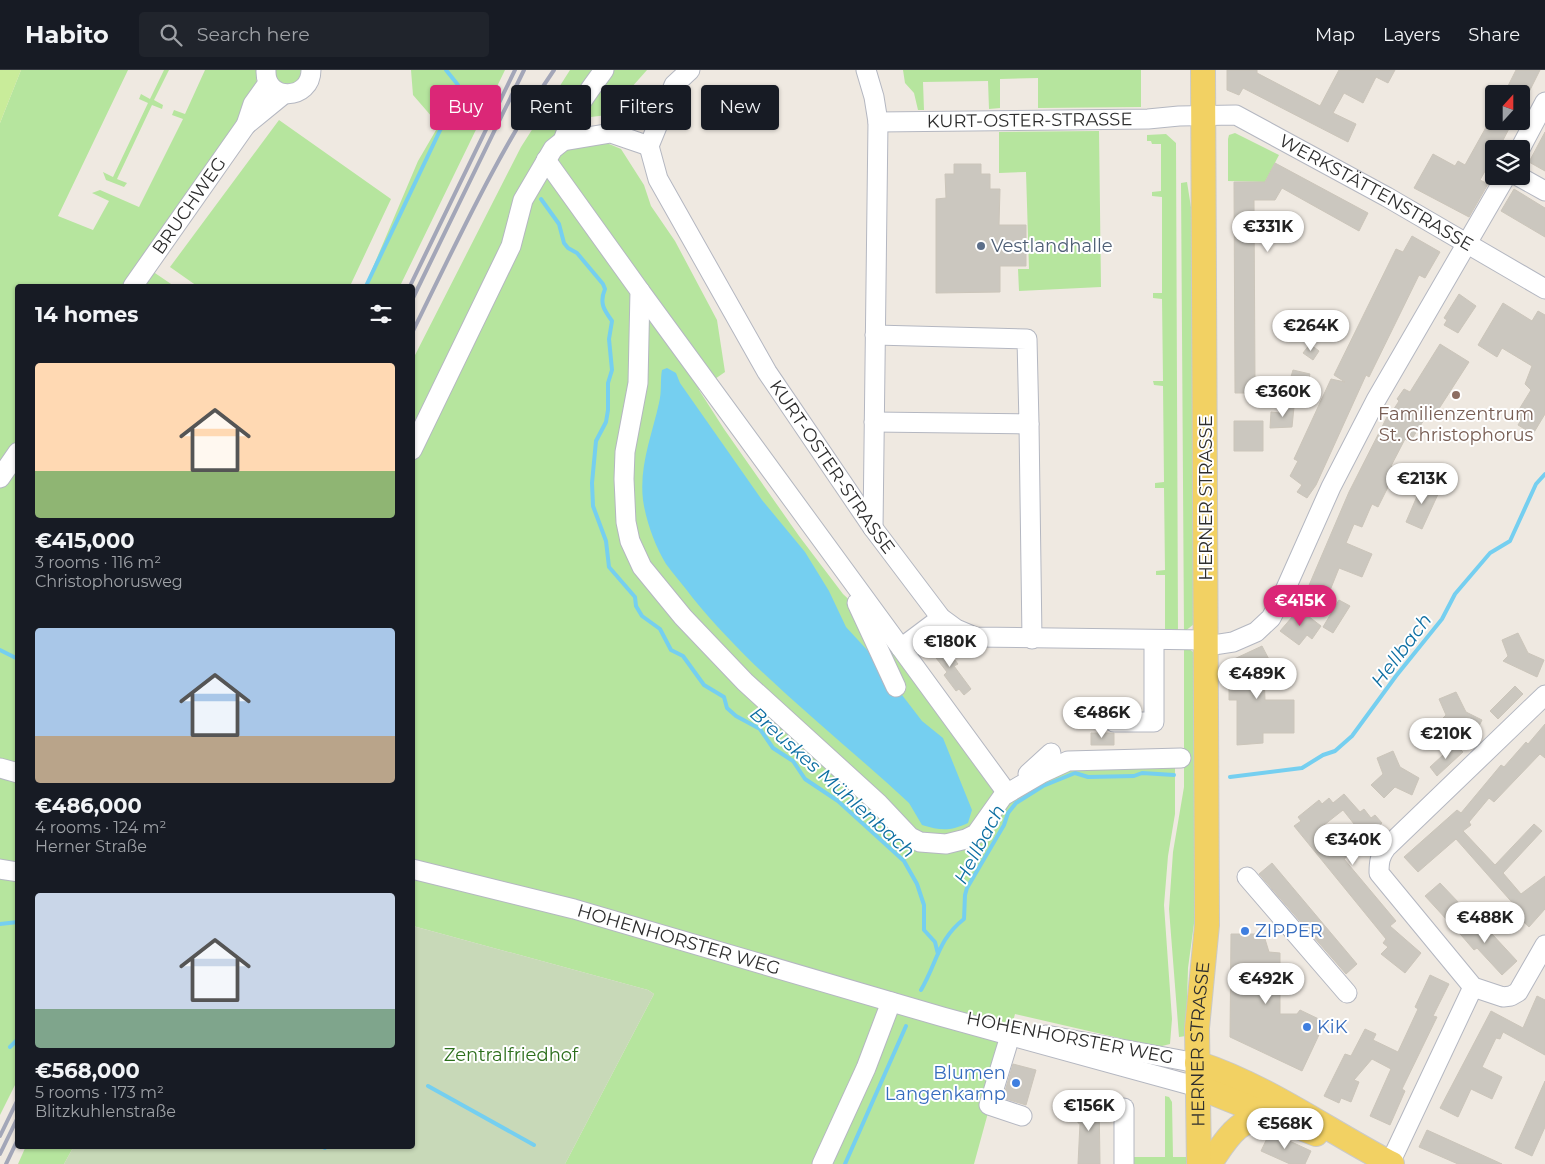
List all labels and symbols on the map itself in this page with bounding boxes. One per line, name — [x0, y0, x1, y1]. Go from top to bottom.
north arrow — [1485, 85, 1530, 130]
street label: KURT-OSTER-STRASSE — [926, 108, 1133, 132]
street label: WERKSTÄTTENSTRASSE — [1275, 130, 1477, 256]
street label: BRUCHWEG — [148, 153, 231, 259]
pin: €331K — [1233, 210, 1303, 253]
place label: Vestlandhalle — [991, 235, 1113, 257]
marker: Vestlandhalle — [975, 240, 987, 252]
pin: €264K — [1276, 310, 1346, 352]
street label: KURT-OSTER-STRASSE — [765, 376, 900, 558]
pin: €360K — [1248, 376, 1318, 418]
marker: Familienzentrum St. Christophorus — [1450, 389, 1462, 401]
place label: Familienzentrum St. Christophorus — [1378, 403, 1534, 446]
street label: HERNER STRASSE — [1195, 415, 1217, 581]
pin: €213K — [1387, 462, 1457, 505]
pin: €415K — [1265, 584, 1335, 627]
water label: Hellbach — [1366, 609, 1437, 692]
pin: €180K — [915, 626, 985, 668]
pin: €489K — [1222, 658, 1292, 700]
pin: €486K — [1067, 696, 1137, 739]
water label: Breuskes Mühlenbach — [745, 702, 920, 863]
pin: €210K — [1411, 718, 1481, 760]
water label: Hellbach — [949, 801, 1010, 888]
pin: €340K — [1318, 824, 1388, 866]
street label: HOHENHORSTER WEG — [575, 900, 783, 980]
pin: €488K — [1450, 902, 1520, 944]
place label: ZIPPER — [1255, 920, 1323, 942]
marker: ZIPPER — [1239, 925, 1251, 937]
street label: HERNER STRASSE — [1186, 961, 1214, 1127]
pin: €492K — [1231, 962, 1301, 1005]
street label: HOHENHORSTER WEG — [965, 1007, 1175, 1069]
place label: KiK — [1317, 1016, 1348, 1038]
marker: KiK — [1301, 1021, 1313, 1033]
park label: Zentralfriedhof — [444, 1044, 579, 1066]
place label: Blumen Langenkamp — [885, 1062, 1006, 1105]
marker: Blumen Langenkamp — [1010, 1077, 1022, 1089]
pin: €156K — [1054, 1090, 1124, 1132]
pin: €568K — [1250, 1108, 1320, 1150]

